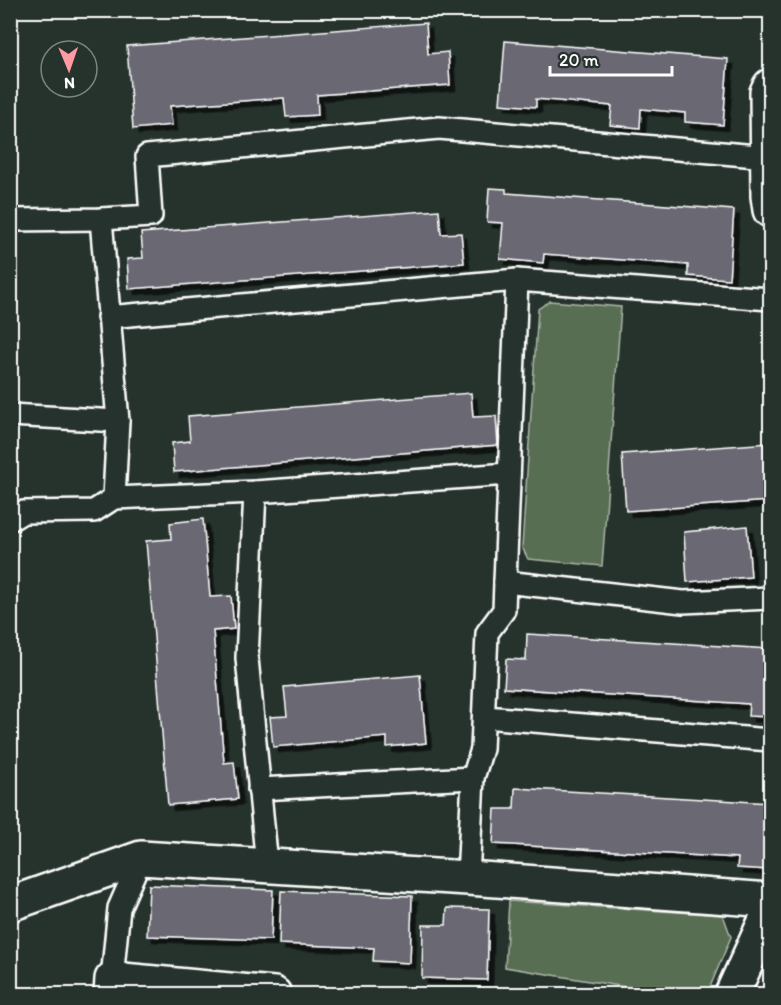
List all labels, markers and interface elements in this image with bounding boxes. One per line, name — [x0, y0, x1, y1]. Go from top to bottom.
north arrow — [39, 39, 99, 99]
scale bar — [550, 39, 672, 77]
text: 20 m — [559, 49, 599, 71]
text: N — [64, 74, 75, 93]

